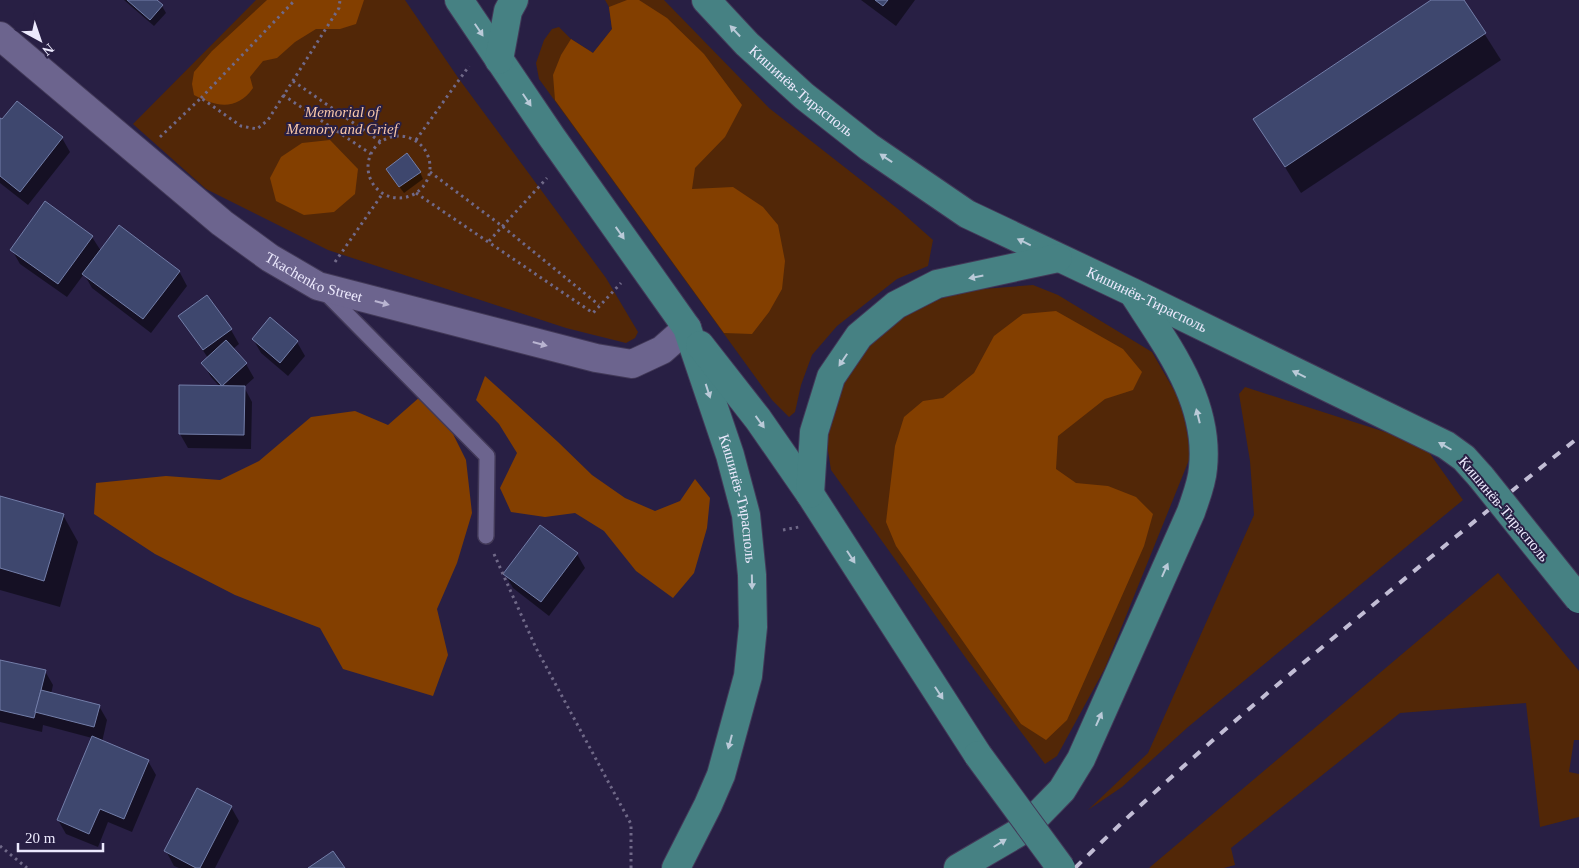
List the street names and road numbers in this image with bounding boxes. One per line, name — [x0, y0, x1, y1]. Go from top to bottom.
street label: Кишинёв-Тирасполь — [746, 42, 857, 140]
street label: Tkachenko Street — [262, 249, 365, 305]
street label: Кишинёв-Тирасполь — [1084, 264, 1210, 336]
street label: Кишинёв-Тирасполь — [716, 432, 759, 564]
street label: Кишинёв-Тирасполь — [1456, 453, 1553, 565]

